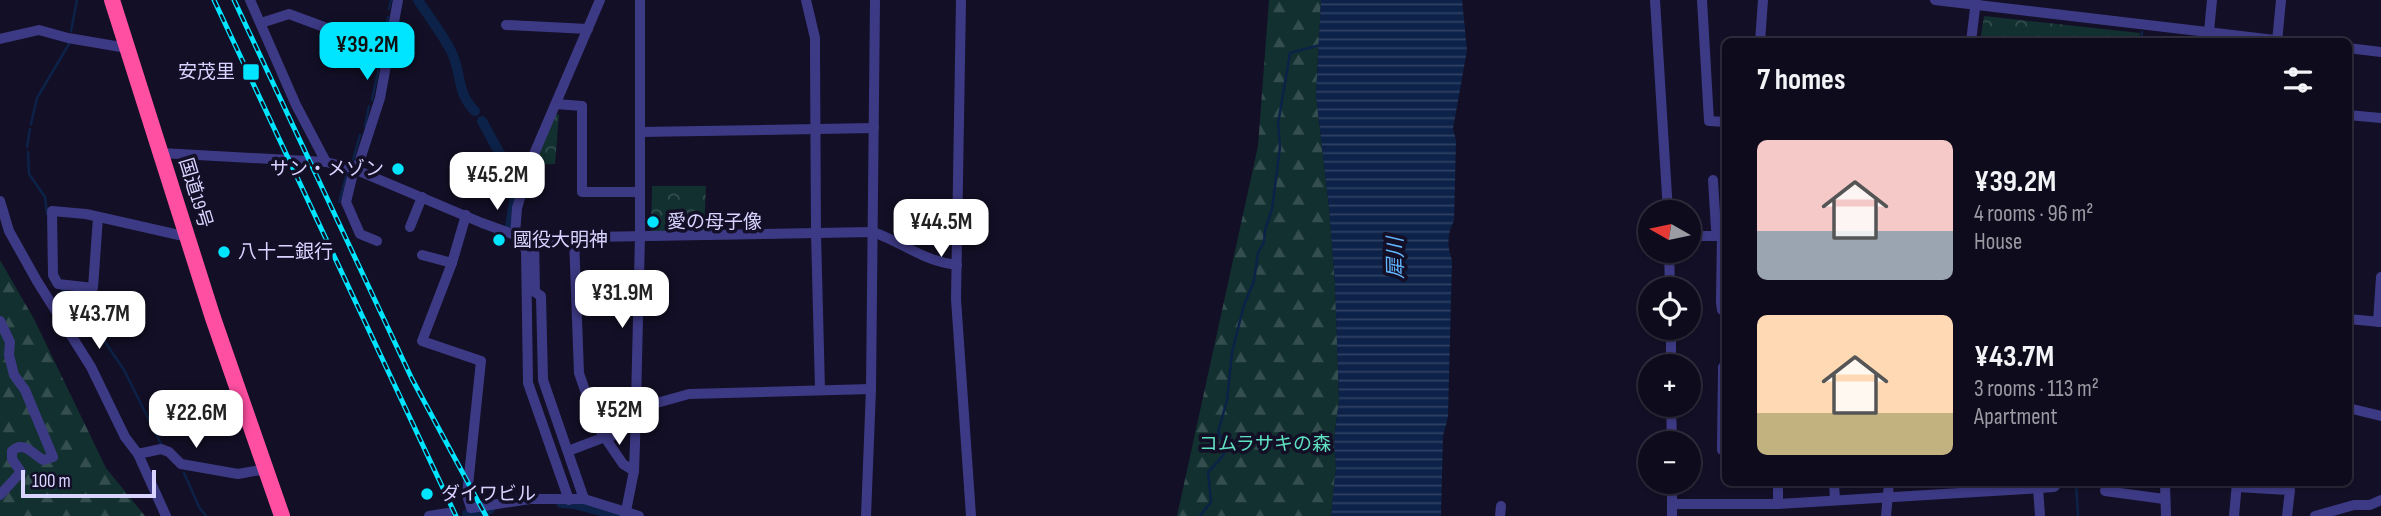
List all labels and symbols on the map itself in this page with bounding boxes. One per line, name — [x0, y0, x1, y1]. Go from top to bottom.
pin: ¥39.2M — [310, 22, 424, 82]
place label: 安茂里 — [178, 61, 235, 84]
marker: 安茂里 — [241, 62, 261, 82]
pin: ¥45.2M — [440, 152, 554, 212]
street label: 国道19号 — [173, 155, 217, 231]
place label: サン・メゾン — [270, 158, 384, 181]
marker: サン・メゾン — [390, 161, 406, 177]
pin: ¥44.5M — [884, 200, 998, 259]
north arrow — [1638, 200, 1701, 262]
place label: 愛の母子像 — [667, 211, 762, 234]
marker: 愛の母子像 — [645, 214, 661, 230]
place label: 國役大明神 — [513, 229, 608, 252]
marker: 國役大明神 — [491, 232, 507, 248]
water label: 犀川 — [1383, 235, 1409, 279]
place label: 八十二銀行 — [238, 241, 333, 264]
marker: 八十二銀行 — [216, 244, 232, 260]
pin: ¥31.9M — [565, 270, 679, 330]
pin: ¥43.7M — [42, 292, 156, 351]
pin: ¥52M — [578, 388, 660, 447]
pin: ¥22.6M — [139, 391, 253, 450]
park label: コムラサキの森 — [1199, 433, 1331, 456]
scale bar — [21, 467, 156, 499]
place label: ダイワビル — [441, 483, 536, 506]
marker: ダイワビル — [419, 486, 435, 502]

